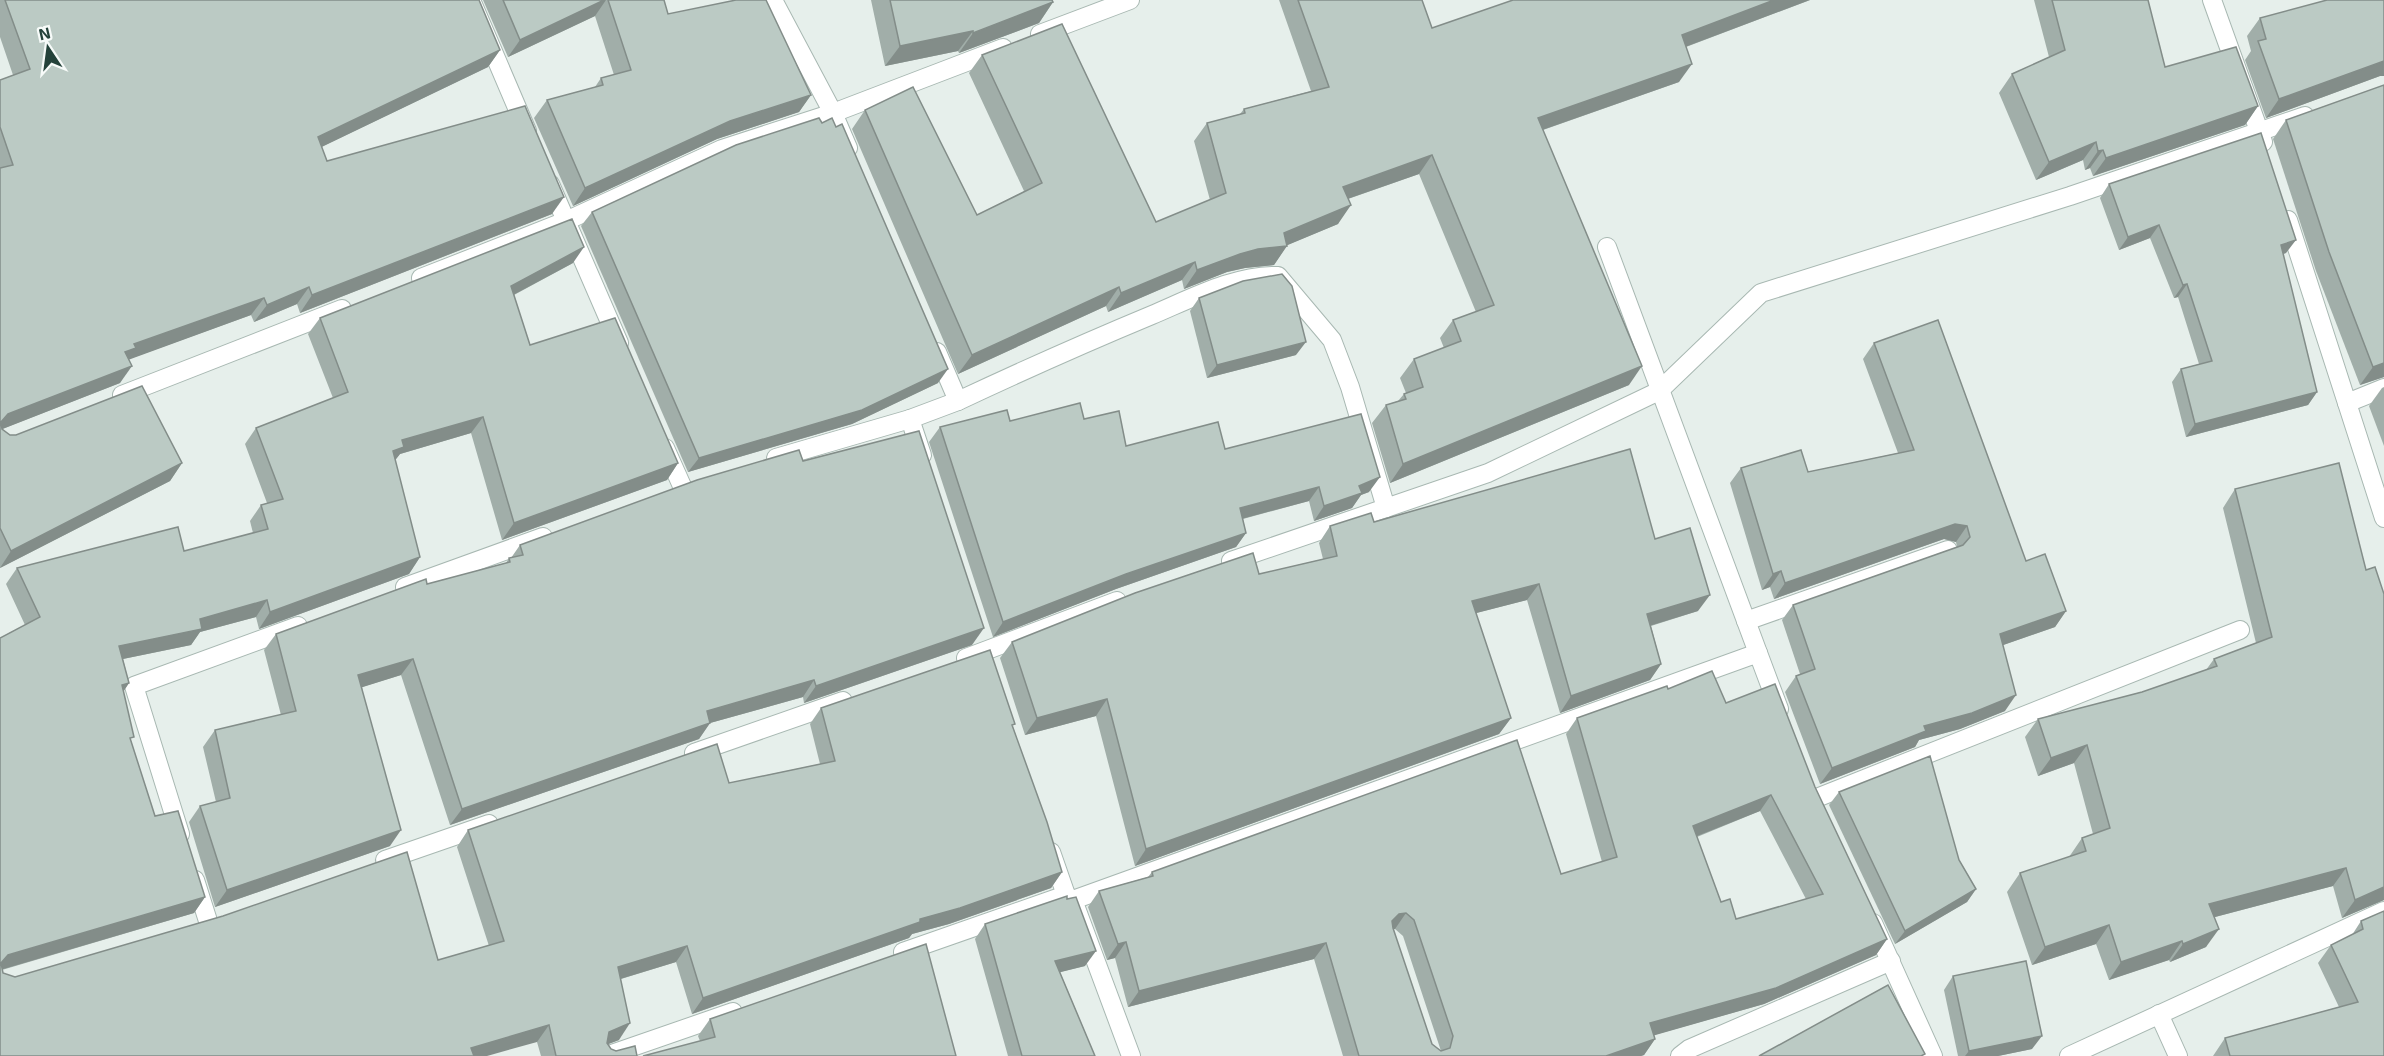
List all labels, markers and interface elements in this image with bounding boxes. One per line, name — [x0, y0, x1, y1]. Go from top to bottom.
north arrow — [18, 18, 78, 78]
text: N — [37, 22, 52, 43]

